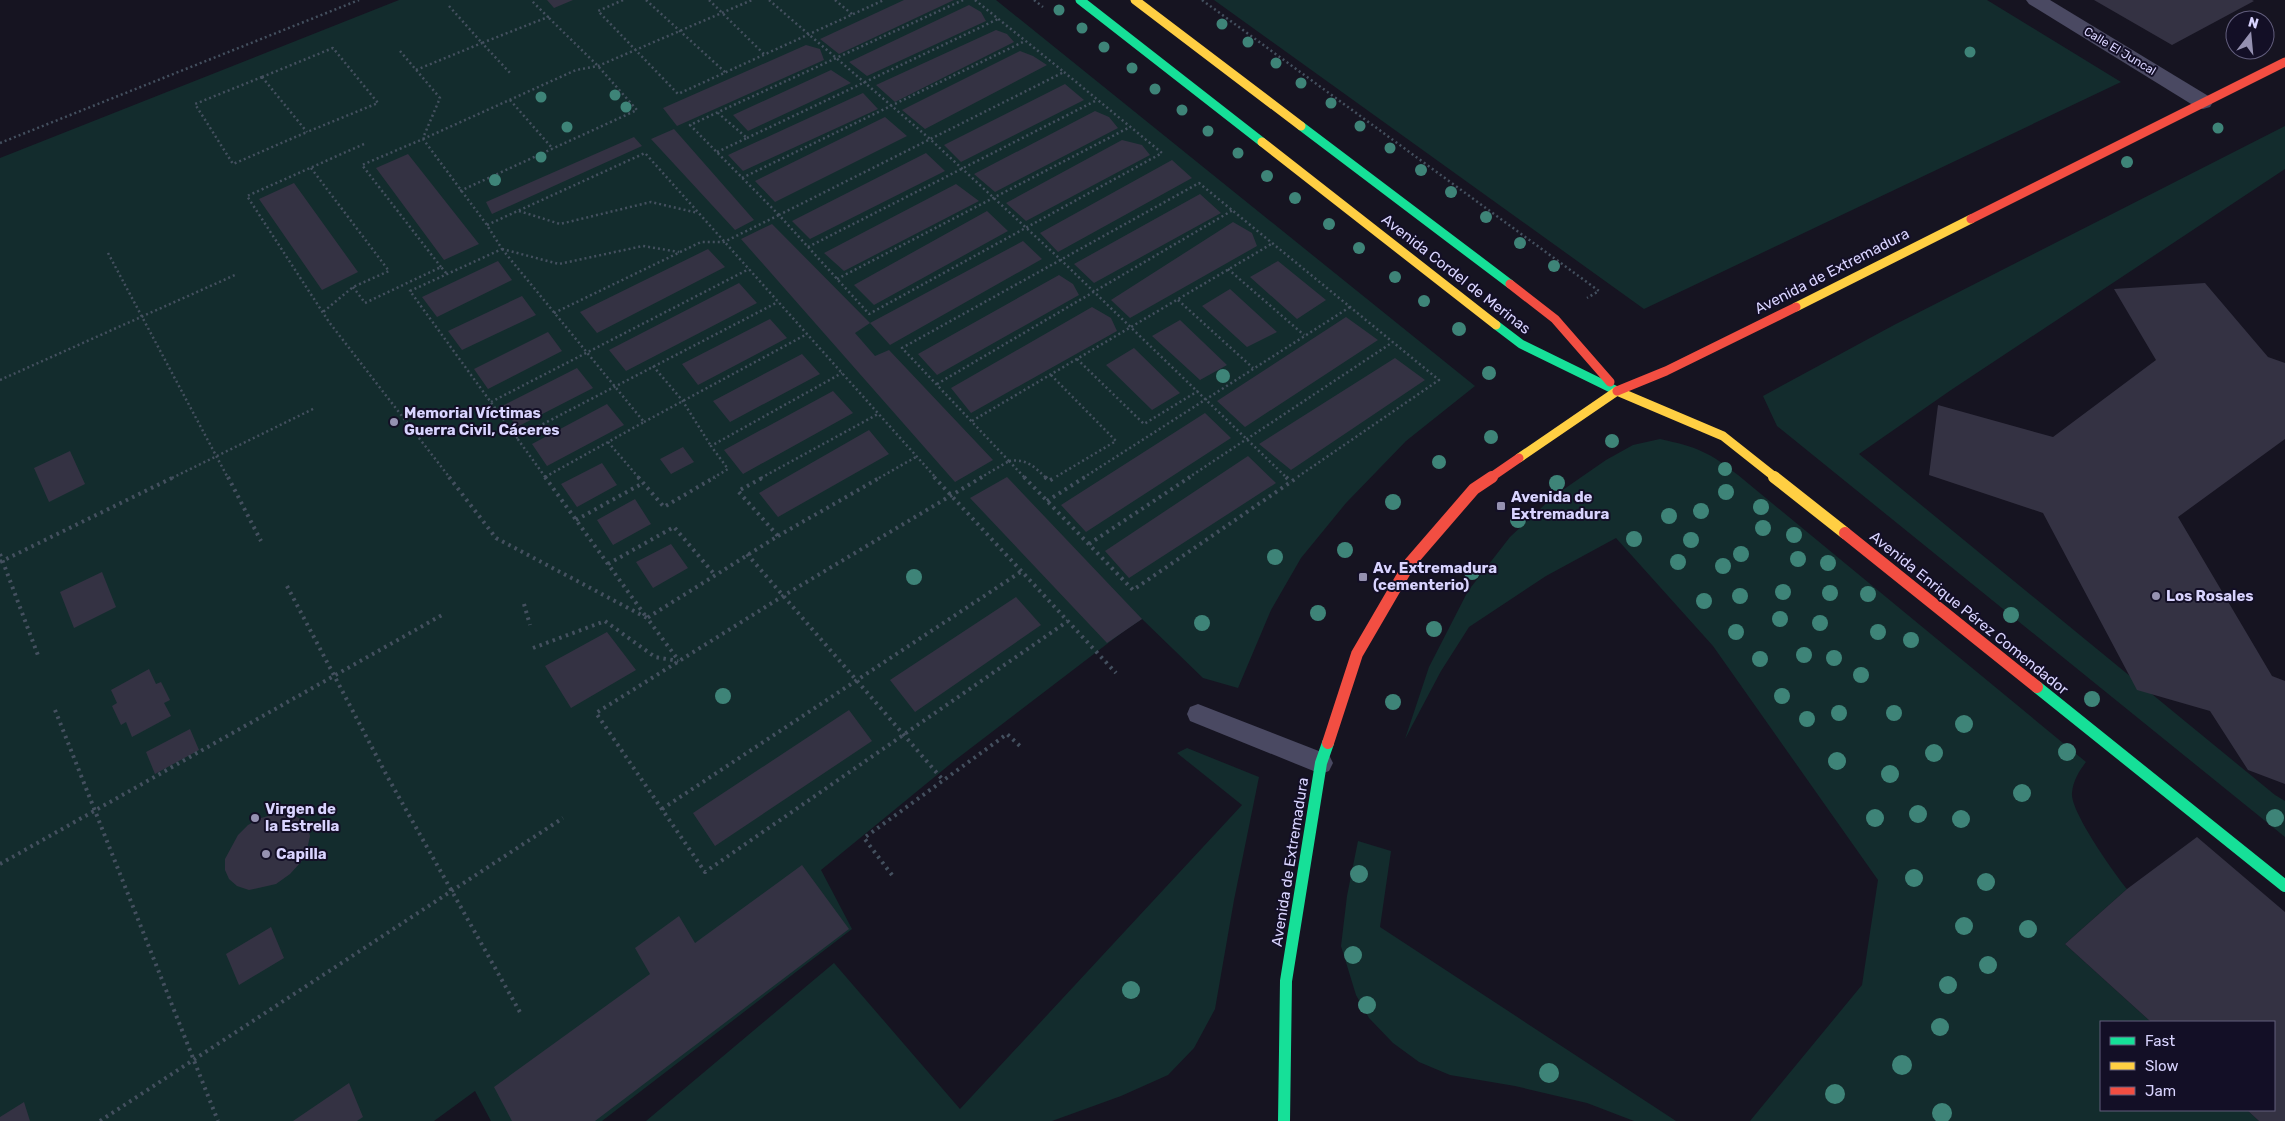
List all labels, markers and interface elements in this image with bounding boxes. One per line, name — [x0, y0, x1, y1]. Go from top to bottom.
north arrow — [2225, 10, 2275, 60]
text: N — [2246, 13, 2261, 33]
street label: Calle El Juncal — [2081, 24, 2159, 78]
street label: Avenida Cordel de Merinas — [1378, 210, 1534, 338]
street label: Avenida de Extremadura — [1752, 224, 1912, 318]
place label: Memorial Víctimas Guerra Civil, Cáceres — [404, 404, 560, 439]
marker: Memorial Víctimas Guerra Civil, Cáceres — [388, 416, 400, 428]
place label: Avenida de Extremadura — [1511, 488, 1609, 523]
marker: Avenida de Extremadura — [1495, 500, 1507, 512]
street label: Avenida Enrique Pérez Comendador — [1866, 527, 2072, 699]
place label: Av. Extremadura (cementerio) — [1373, 559, 1497, 594]
marker: Av. Extremadura (cementerio) — [1357, 571, 1369, 583]
place label: Los Rosales — [2166, 587, 2254, 605]
marker: Los Rosales — [2150, 590, 2162, 602]
street label: Avenida de Extremadura — [1268, 776, 1312, 948]
place label: Virgen de la Estrella — [265, 800, 339, 835]
marker: Virgen de la Estrella — [249, 812, 261, 824]
place label: Capilla — [276, 845, 327, 863]
marker: Capilla — [260, 848, 272, 860]
legend — [2100, 1021, 2275, 1111]
text: Fast — [2145, 1032, 2175, 1050]
text: Slow — [2145, 1057, 2178, 1075]
text: Jam — [2145, 1082, 2176, 1100]

